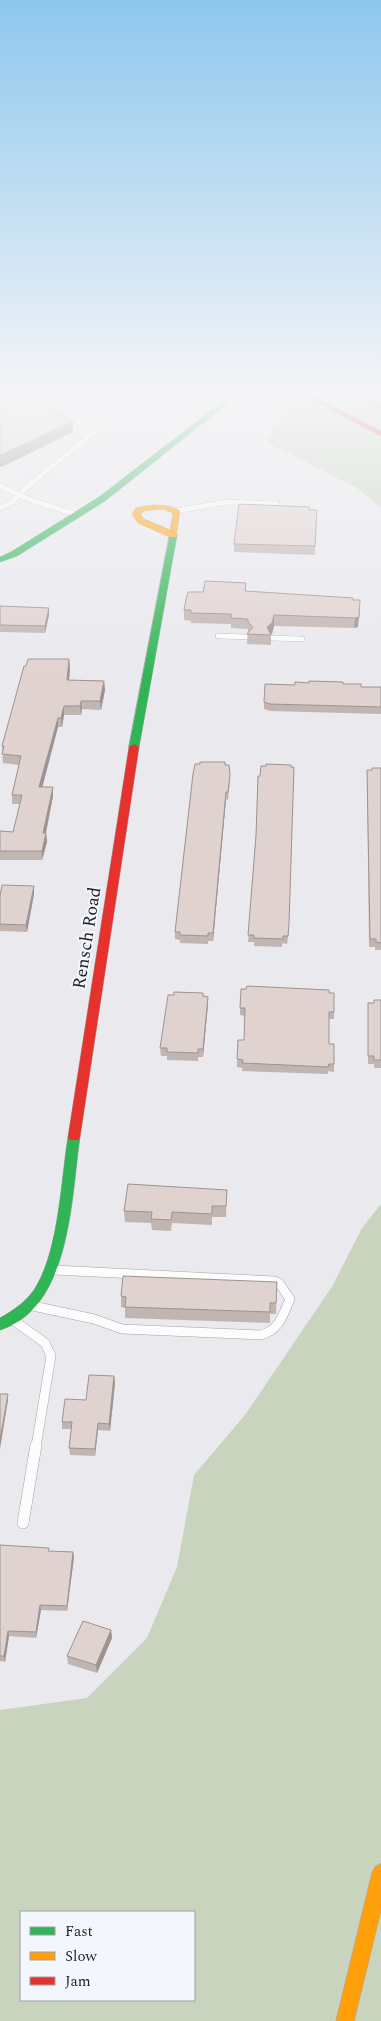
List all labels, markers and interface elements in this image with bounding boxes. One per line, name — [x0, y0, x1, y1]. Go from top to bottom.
street label: Rensch Road — [66, 885, 108, 991]
legend — [20, 1911, 195, 2001]
text: Fast — [65, 1920, 93, 1943]
text: Slow — [65, 1945, 97, 1968]
text: Jam — [65, 1970, 91, 1993]

